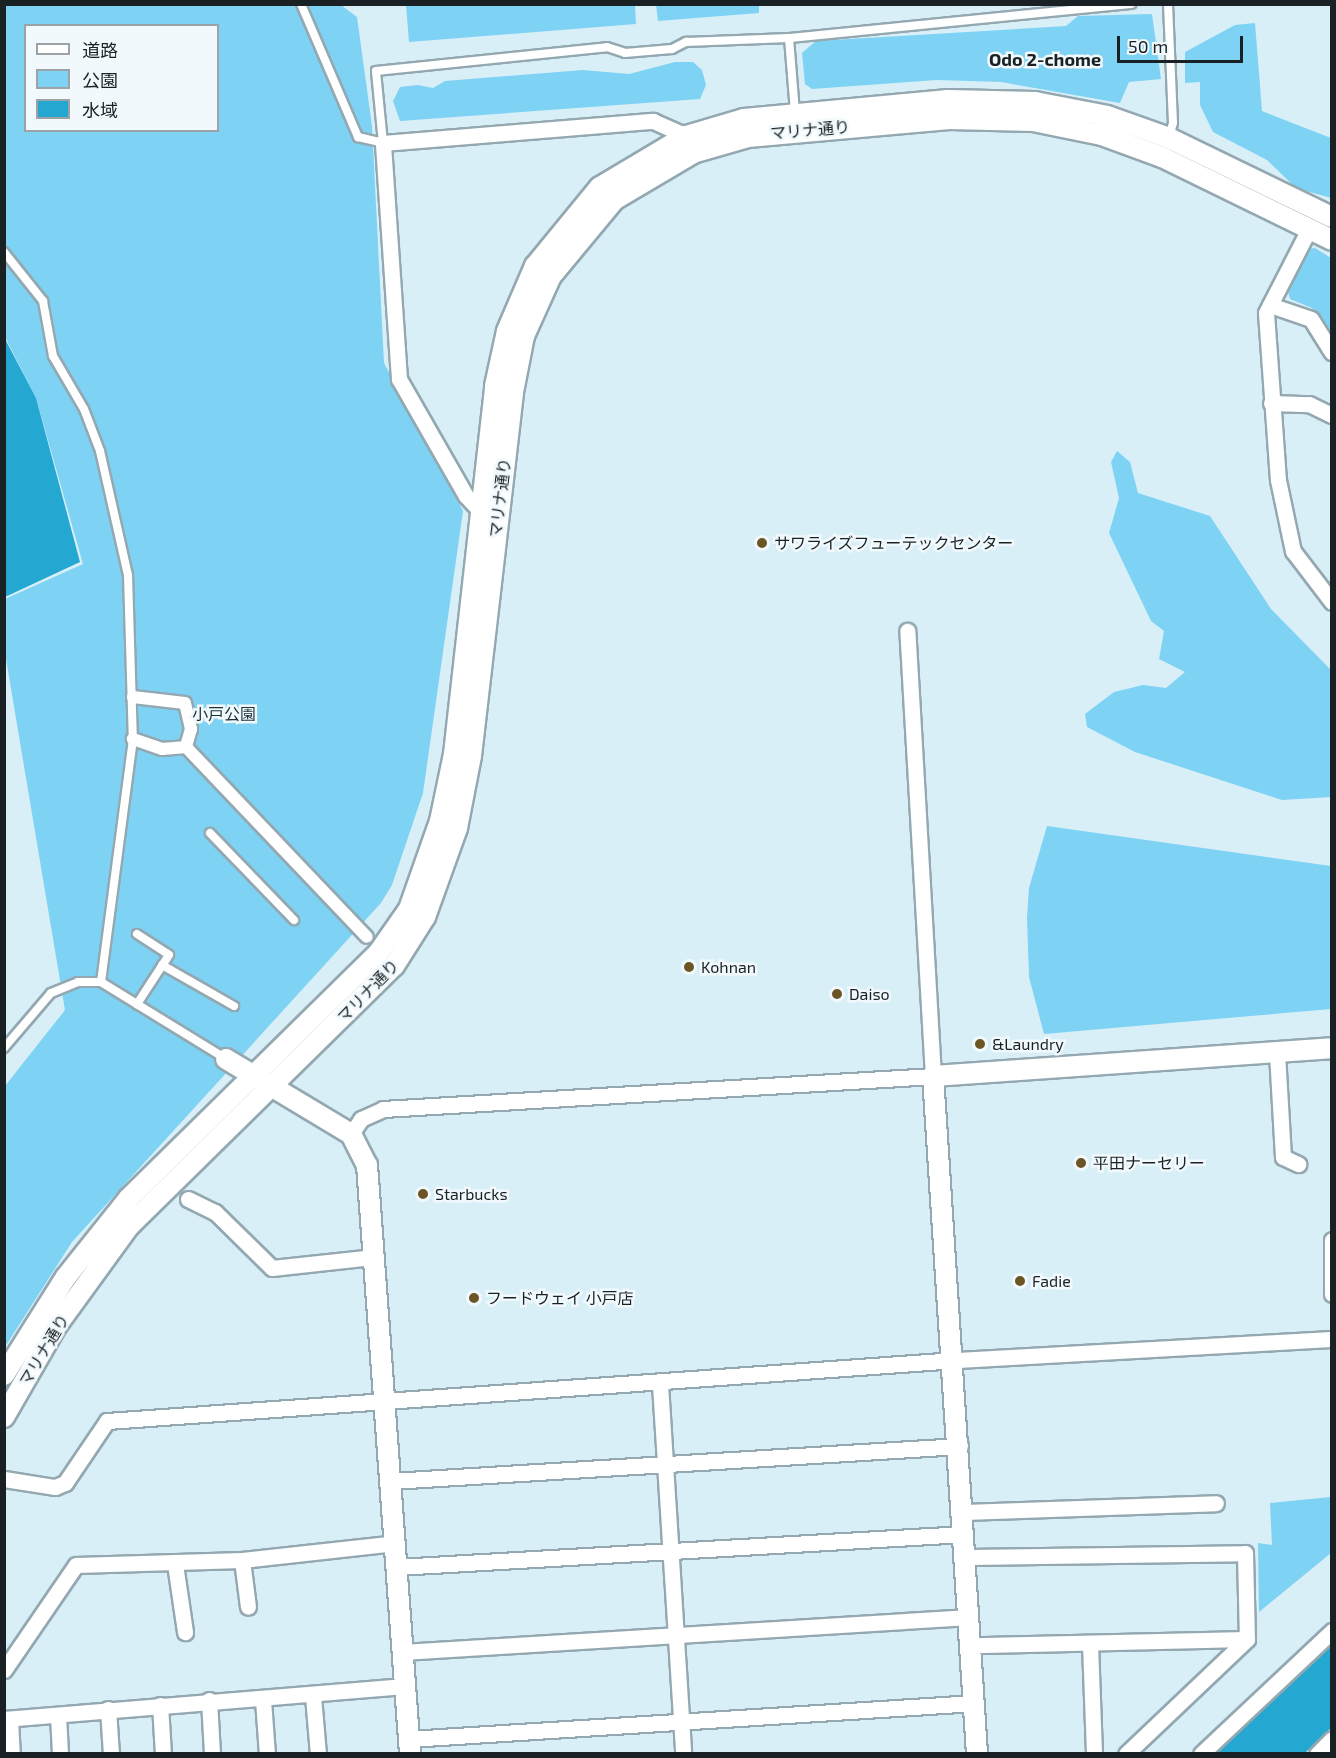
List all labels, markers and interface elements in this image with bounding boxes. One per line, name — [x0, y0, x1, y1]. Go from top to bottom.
legend — [24, 24, 219, 132]
scale bar — [1120, 24, 1246, 62]
text: 50 m — [1128, 35, 1168, 57]
text: 道路 — [82, 39, 118, 61]
district label: Odo 2-chome — [989, 48, 1101, 70]
text: 公園 — [82, 69, 118, 91]
text: 水域 — [82, 99, 118, 121]
street label: マリナ通り — [769, 117, 851, 143]
street label: マリナ通り — [486, 457, 514, 539]
place label: サワライズフューテックセンター — [774, 533, 1014, 553]
marker: サワライズフューテックセンター — [755, 536, 769, 550]
park label: 小戸公園 — [192, 704, 256, 724]
street label: マリナ通り — [333, 956, 403, 1026]
place label: Kohnan — [701, 957, 756, 977]
marker: Kohnan — [682, 960, 696, 974]
place label: Daiso — [849, 984, 890, 1004]
marker: Daiso — [830, 987, 844, 1001]
place label: &Laundry — [992, 1034, 1064, 1054]
marker: &Laundry — [973, 1037, 987, 1051]
place label: 平田ナーセリー — [1093, 1153, 1205, 1173]
marker: 平田ナーセリー — [1074, 1156, 1088, 1170]
place label: Starbucks — [435, 1184, 508, 1204]
marker: Starbucks — [416, 1187, 430, 1201]
place label: Fadie — [1032, 1271, 1071, 1291]
marker: Fadie — [1013, 1274, 1027, 1288]
place label: フードウェイ 小戸店 — [486, 1288, 634, 1308]
marker: フードウェイ 小戸店 — [467, 1291, 481, 1305]
street label: マリナ通り — [15, 1311, 73, 1389]

